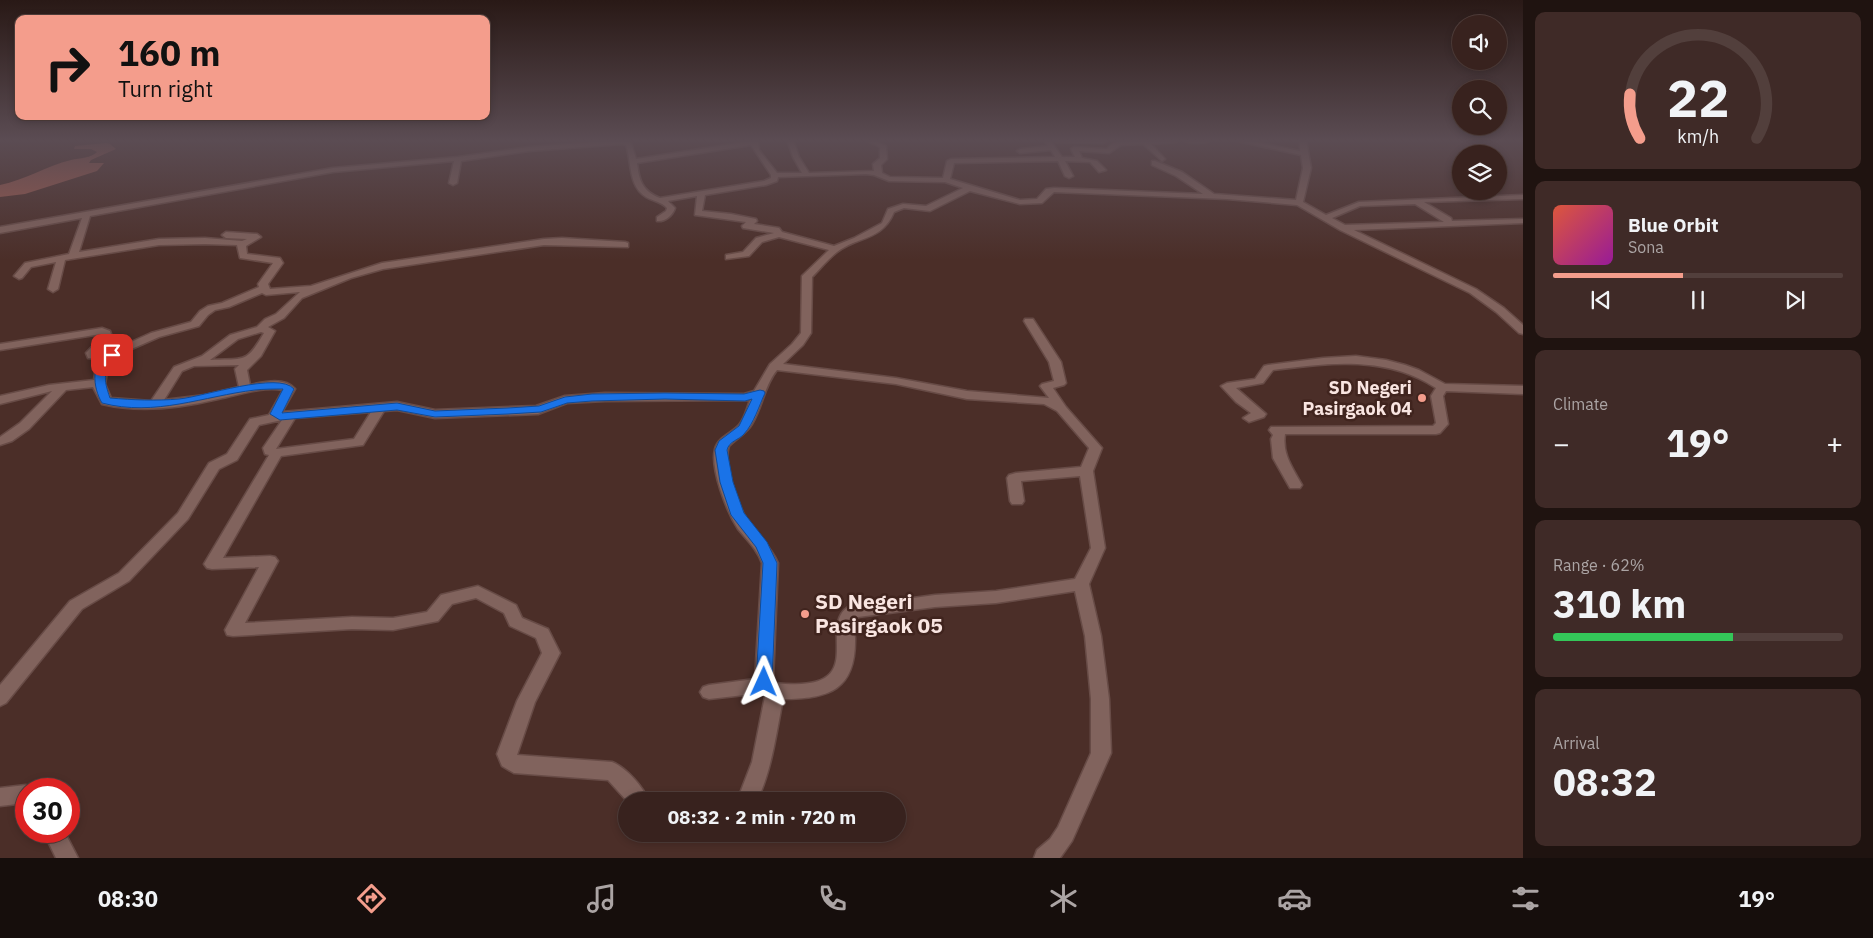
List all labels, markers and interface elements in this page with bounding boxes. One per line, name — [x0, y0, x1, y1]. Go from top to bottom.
map controls — [1452, 15, 1507, 200]
button: sound — [1452, 15, 1507, 70]
text: 160 m — [118, 30, 221, 76]
icon: right — [35, 35, 100, 100]
text: 22 — [1667, 64, 1729, 131]
text: Turn right — [118, 74, 213, 103]
button: search — [1452, 80, 1507, 135]
text: km/h — [1677, 125, 1719, 148]
button: layers — [1452, 145, 1507, 200]
text: Blue Orbit — [1628, 213, 1718, 237]
text: Sona — [1628, 237, 1664, 257]
icon: previous — [1587, 286, 1615, 314]
icon: pause — [1684, 286, 1712, 314]
icon: next — [1781, 286, 1809, 314]
pin — [91, 334, 133, 376]
icon: arrive — [98, 341, 126, 369]
place label: SD Negeri Pasirgaok 04 — [1302, 376, 1412, 420]
marker: SD Negeri Pasirgaok 04 — [1416, 392, 1428, 404]
text: Climate — [1553, 394, 1608, 414]
text: 19° — [1666, 418, 1730, 467]
text: − — [1553, 425, 1570, 462]
text: + — [1826, 425, 1843, 462]
text: Range · 62% — [1553, 555, 1645, 575]
text: 310 km — [1553, 579, 1686, 628]
place label: SD Negeri Pasirgaok 05 — [815, 587, 943, 639]
marker: SD Negeri Pasirgaok 05 — [799, 608, 811, 620]
position arrow — [737, 655, 789, 707]
text: Arrival — [1553, 733, 1600, 753]
text: 08:32 — [1553, 757, 1657, 806]
speed limit sign: 30 — [15, 778, 80, 843]
text: 08:32 · 2 min · 720 m — [668, 805, 856, 829]
icon: directions — [354, 881, 389, 916]
icon: music — [584, 881, 619, 916]
icon: phone — [815, 881, 850, 916]
icon: climate — [1046, 881, 1081, 916]
icon: car — [1277, 881, 1312, 916]
icon: filters — [1508, 881, 1543, 916]
text: 08:30 — [98, 884, 158, 913]
text: 19° — [1738, 884, 1775, 913]

